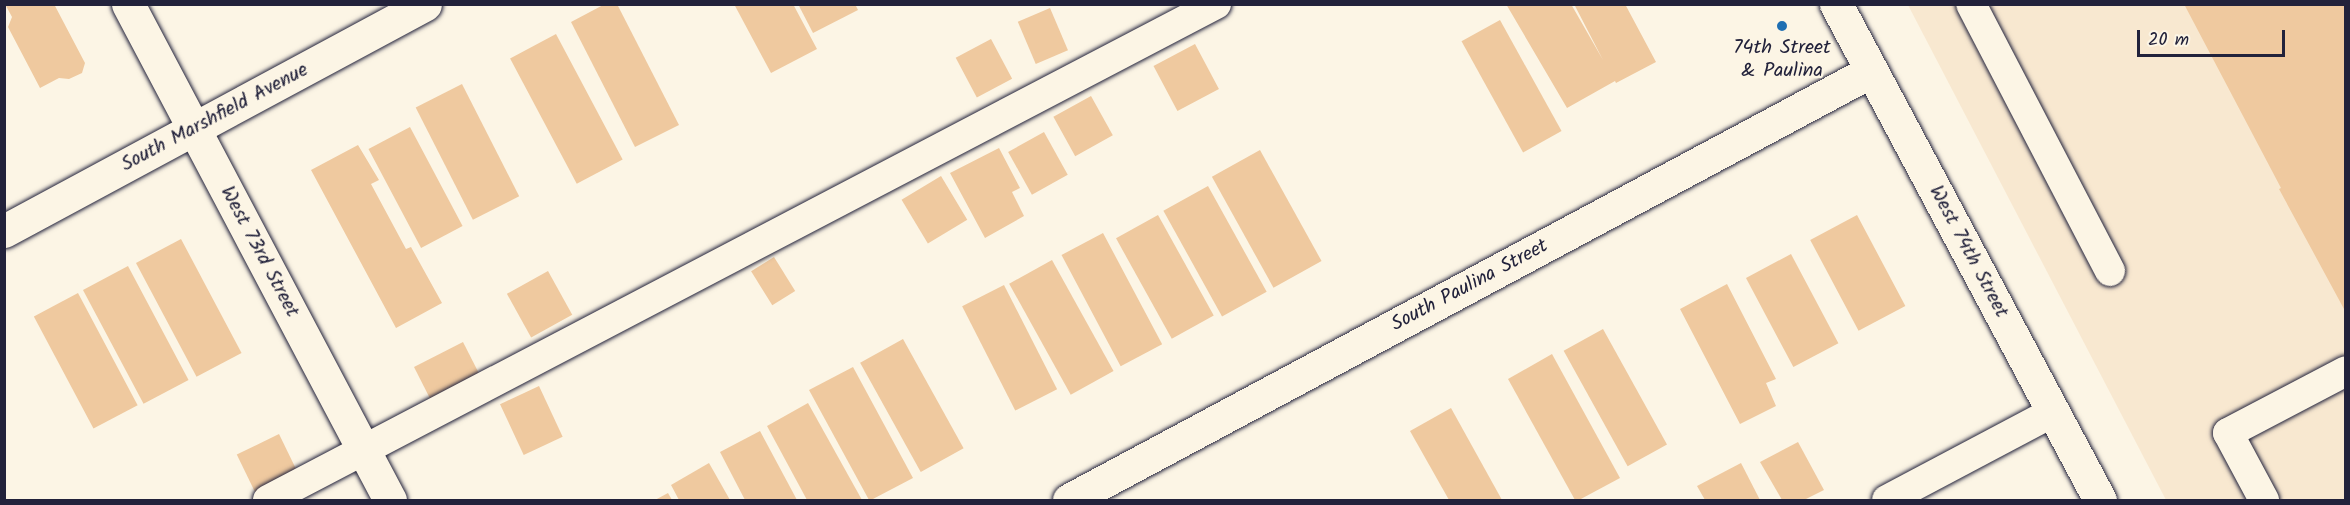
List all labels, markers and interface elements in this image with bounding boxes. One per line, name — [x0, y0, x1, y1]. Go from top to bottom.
scale bar — [2140, 18, 2288, 56]
marker: 74th Street & Paulina — [1775, 19, 1789, 33]
text: 20 m — [2148, 26, 2189, 55]
place label: 74th Street & Paulina — [1733, 36, 1831, 83]
street label: South Marshfield Avenue — [117, 59, 313, 177]
street label: West 73rd Street — [214, 182, 304, 322]
street label: West 74th Street — [1923, 182, 2013, 322]
street label: South Paulina Street — [1388, 235, 1552, 337]

